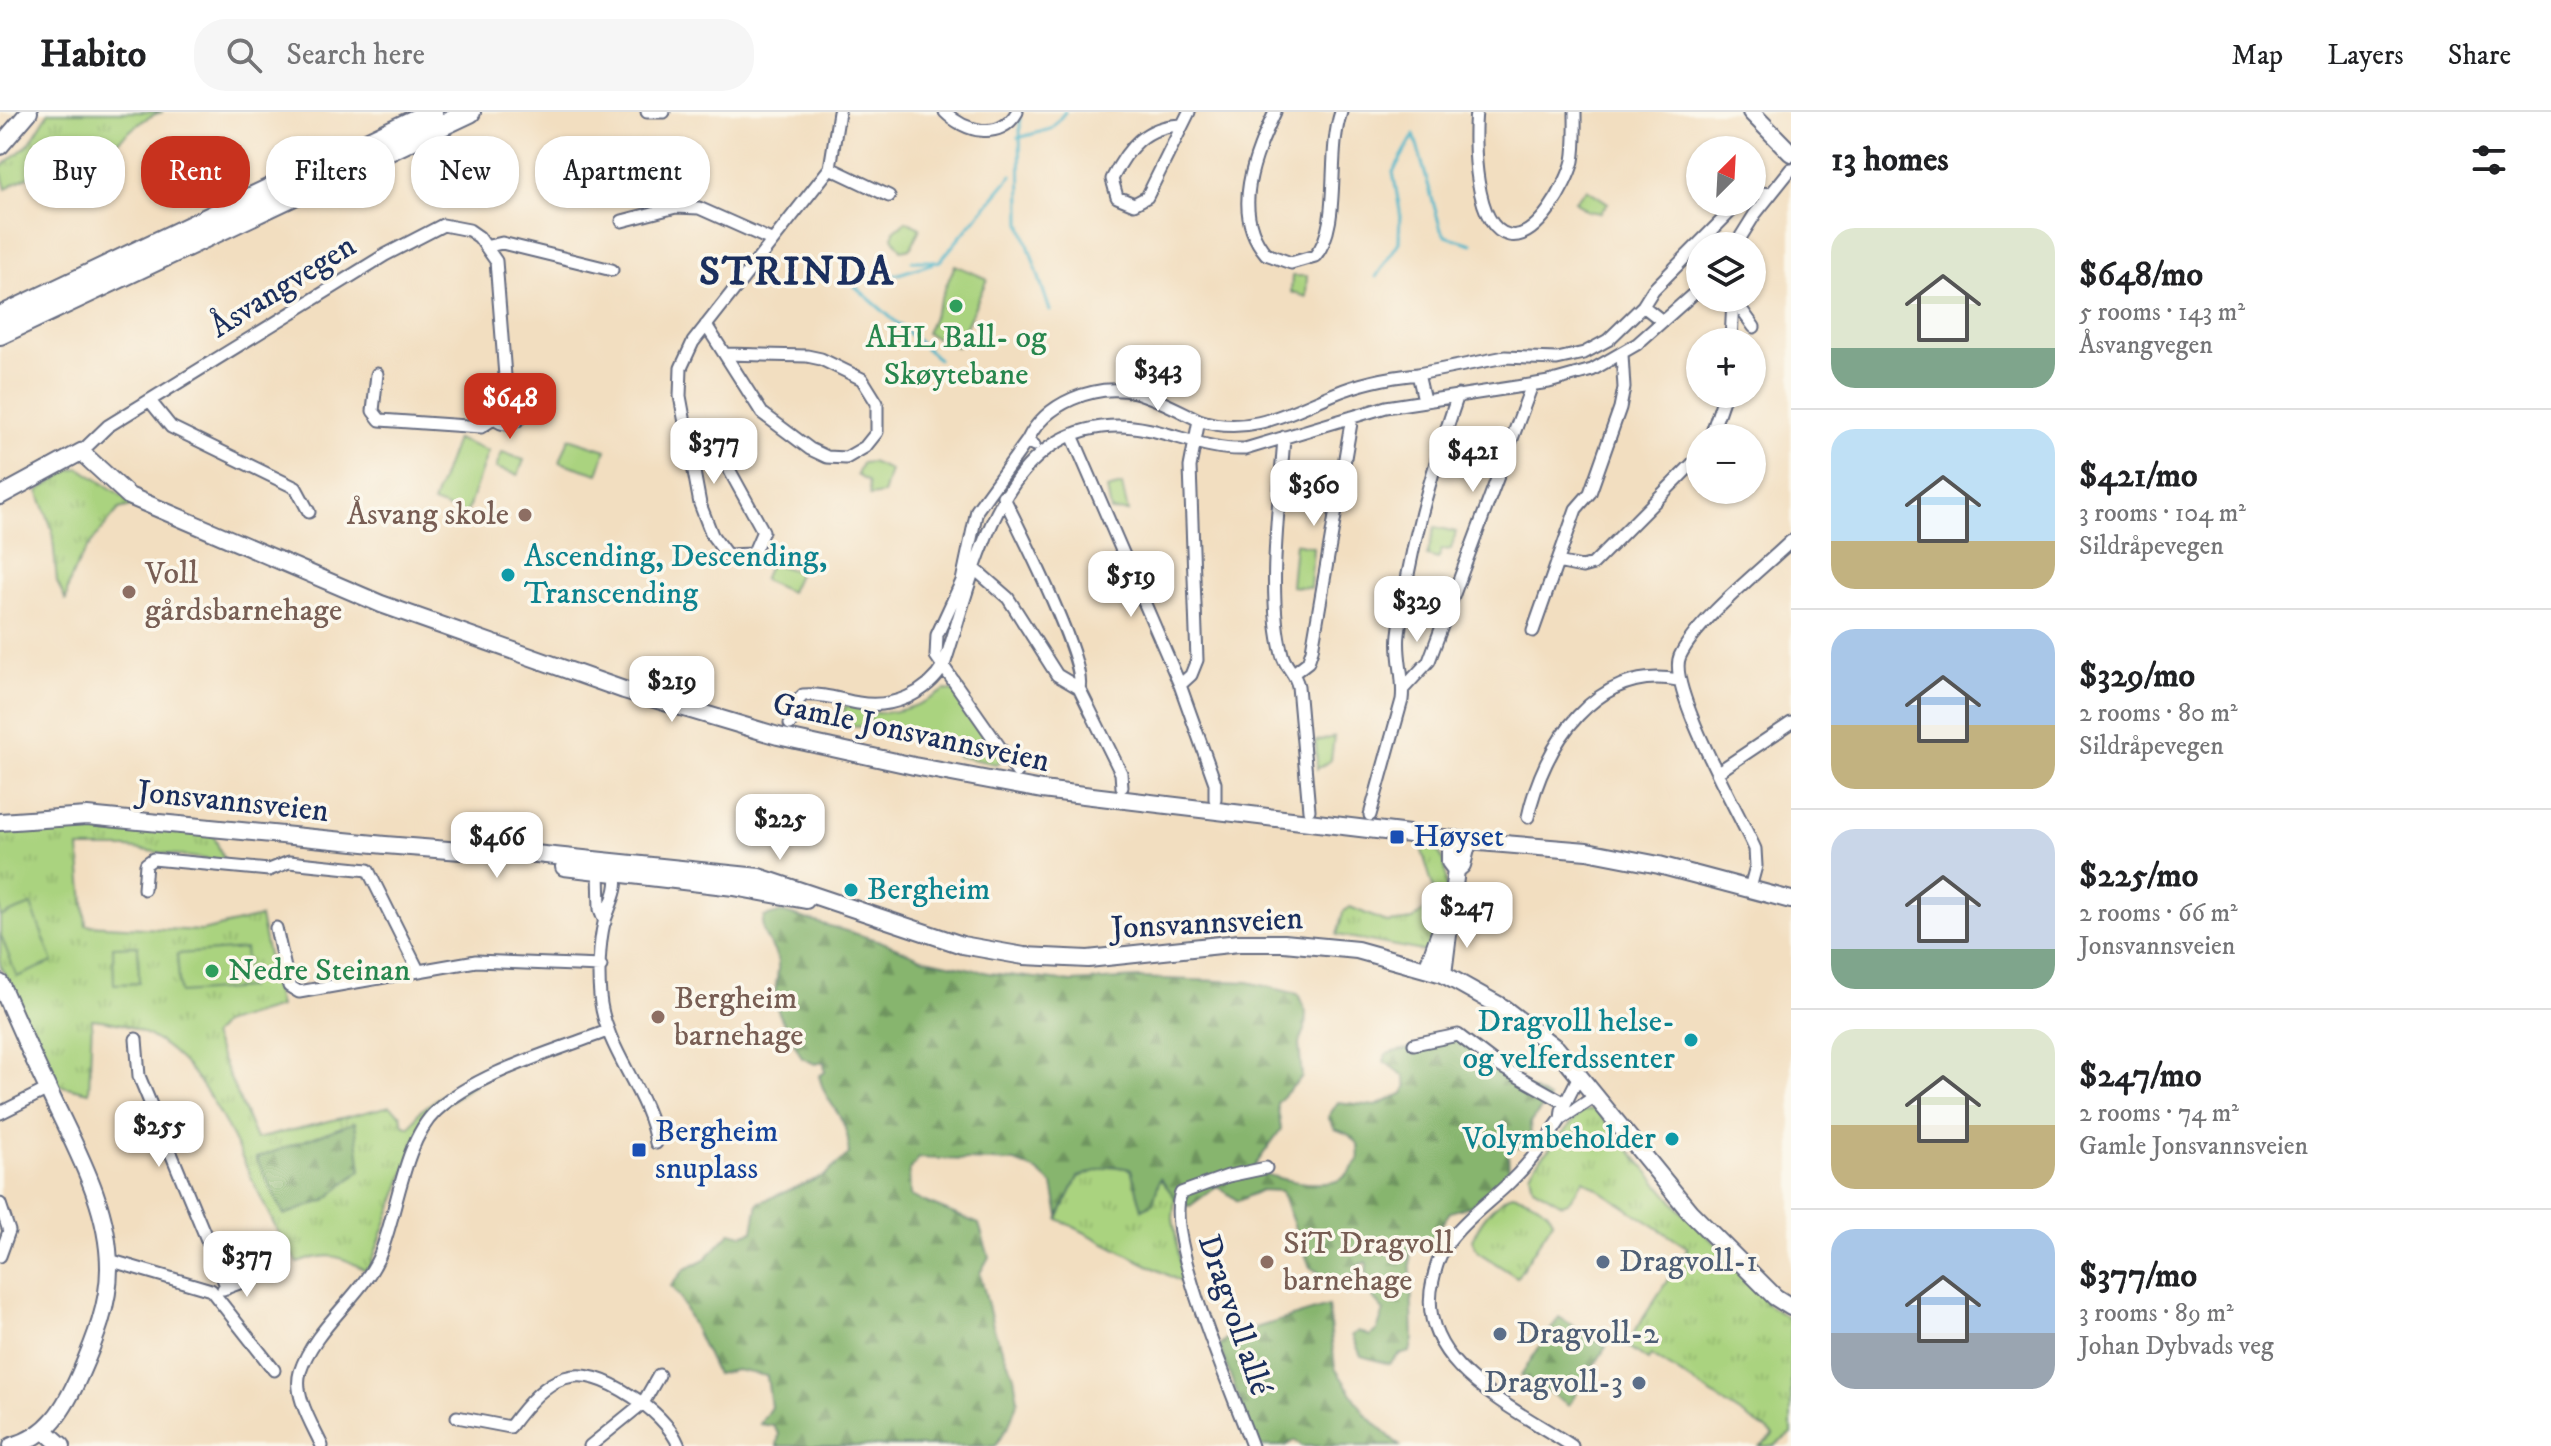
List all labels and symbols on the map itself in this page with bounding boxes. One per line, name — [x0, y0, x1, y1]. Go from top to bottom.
north arrow — [1686, 136, 1766, 216]
street label: Åsvangvegen — [203, 226, 364, 348]
district label: STRINDA — [699, 248, 895, 298]
marker: AHL Ball- og Skøytebane — [947, 297, 965, 315]
place label: AHL Ball- og Skøytebane — [865, 318, 1047, 395]
pin: $343 — [1111, 345, 1205, 413]
pin: $648 — [463, 373, 557, 441]
pin: $377 — [667, 418, 761, 486]
pin: $421 — [1426, 426, 1520, 494]
pin: $360 — [1267, 460, 1361, 528]
place label: Åsvang skole — [347, 495, 509, 535]
marker: Åsvang skole — [516, 506, 534, 524]
place label: Ascending, Descending, Transcending — [524, 537, 827, 614]
pin: $519 — [1084, 551, 1178, 619]
place label: Voll gårdsbarnehage — [144, 554, 342, 631]
marker: Ascending, Descending, Transcending — [499, 566, 517, 584]
pin: $329 — [1370, 576, 1464, 644]
marker: Voll gårdsbarnehage — [120, 583, 138, 601]
pin: $219 — [625, 656, 719, 724]
street label: Gamle Jonsvannsveien — [769, 684, 1053, 782]
street label: Jonsvannsveien — [132, 772, 331, 832]
pin: $225 — [733, 794, 827, 862]
pin: $466 — [450, 812, 544, 880]
place label: Høyset — [1413, 817, 1504, 857]
marker: Høyset — [1388, 828, 1406, 846]
place label: Bergheim — [867, 870, 990, 910]
marker: Bergheim — [842, 881, 860, 899]
pin: $247 — [1420, 882, 1514, 950]
street label: Jonsvannsveien — [1107, 899, 1304, 949]
place label: Nedre Steinan — [228, 951, 411, 991]
marker: Nedre Steinan — [203, 962, 221, 980]
place label: Bergheim barnehage — [674, 979, 804, 1056]
place label: Dragvoll helse- og velferdssenter — [1462, 1002, 1675, 1079]
marker: Bergheim barnehage — [649, 1008, 667, 1026]
marker: Dragvoll helse- og velferdssenter — [1682, 1031, 1700, 1049]
pin: $255 — [112, 1101, 206, 1169]
place label: Bergheim snuplass — [655, 1112, 778, 1189]
place label: Volymbeholder — [1462, 1119, 1656, 1159]
marker: Volymbeholder — [1663, 1130, 1681, 1148]
marker: Bergheim snuplass — [630, 1141, 648, 1159]
place label: SiT Dragvoll barnehage — [1283, 1224, 1454, 1301]
street label: Dragvoll allé — [1188, 1229, 1280, 1401]
pin: $377 — [200, 1231, 294, 1299]
place label: Dragvoll-1 — [1619, 1242, 1758, 1282]
marker: SiT Dragvoll barnehage — [1258, 1253, 1276, 1271]
marker: Dragvoll-1 — [1594, 1253, 1612, 1271]
place label: Dragvoll-2 — [1516, 1314, 1659, 1354]
marker: Dragvoll-2 — [1491, 1325, 1509, 1343]
place label: Dragvoll-3 — [1484, 1363, 1623, 1403]
marker: Dragvoll-3 — [1630, 1374, 1648, 1392]

